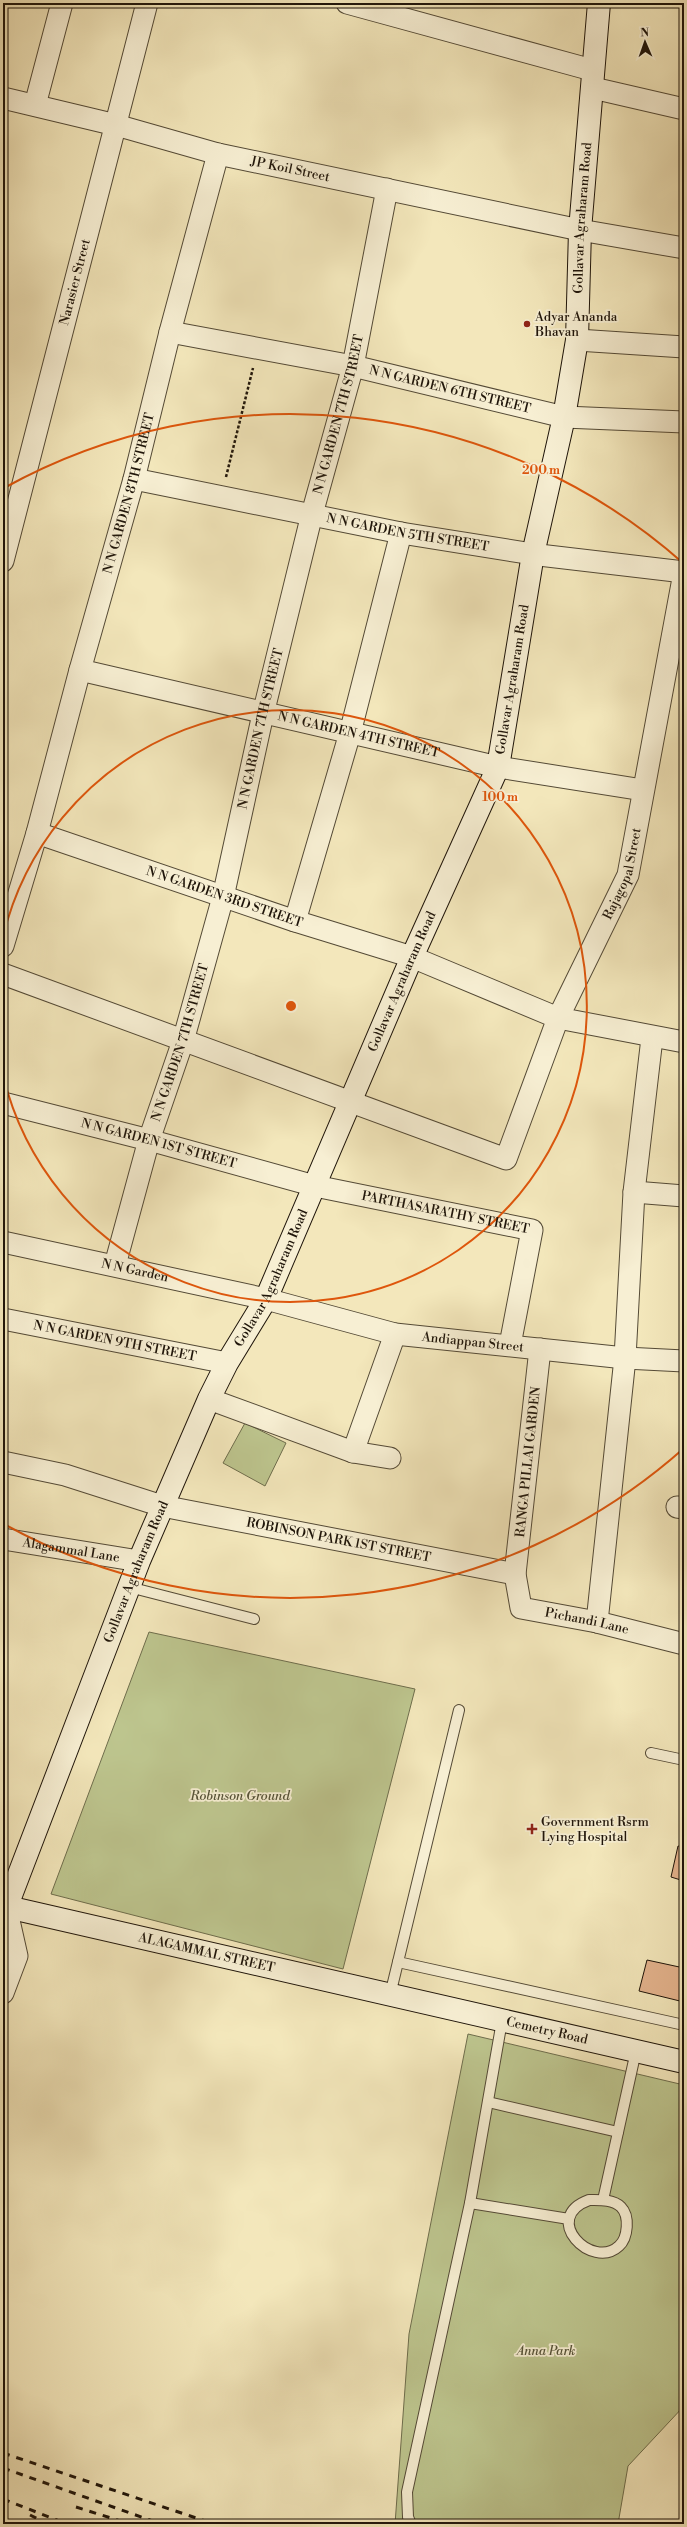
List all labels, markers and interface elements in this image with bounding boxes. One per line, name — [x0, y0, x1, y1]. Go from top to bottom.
north arrow — [625, 22, 665, 62]
text: N — [640, 26, 650, 40]
street label: Gollavar Agraharam Road — [570, 141, 595, 294]
street label: JP Koil Street — [248, 153, 332, 185]
street label: Narasier Street — [56, 237, 94, 327]
place label: Adyar Ananda Bhavan — [534, 309, 618, 340]
marker: Adyar Ananda Bhavan — [522, 319, 532, 329]
street label: N N GARDEN 7TH STREET — [310, 333, 367, 496]
street label: N N GARDEN 6TH STREET — [368, 362, 533, 417]
street label: N N GARDEN 8TH STREET — [100, 411, 158, 575]
text: 200 m — [522, 463, 560, 478]
street label: N N GARDEN 5TH STREET — [325, 510, 490, 555]
street label: Gollavar Agraharam Road — [492, 603, 533, 756]
street label: N N GARDEN 7TH STREET — [234, 647, 287, 811]
street label: N N GARDEN 4TH STREET — [276, 708, 441, 761]
text: 100 m — [482, 790, 518, 805]
street label: Rajagopal Street — [599, 826, 645, 922]
street label: N N GARDEN 3RD STREET — [144, 863, 305, 931]
street label: Gollavar Agraharam Road — [364, 908, 440, 1054]
street label: N N GARDEN 7TH STREET — [148, 962, 212, 1123]
centre of rings — [284, 999, 298, 1013]
street label: N N GARDEN 1ST STREET — [79, 1115, 238, 1172]
street label: PARTHASARATHY STREET — [360, 1188, 531, 1237]
street label: Gollavar Agraharam Road — [231, 1206, 312, 1350]
street label: N N Garden — [100, 1256, 170, 1286]
street label: N N GARDEN 9TH STREET — [32, 1317, 198, 1365]
street label: Andiappan Street — [420, 1329, 525, 1355]
street label: RANGA PILLAI GARDEN — [512, 1385, 544, 1538]
street label: Gollavar Agraharam Road — [100, 1498, 172, 1645]
street label: ROBINSON PARK 1ST STREET — [245, 1514, 432, 1566]
street label: Alagammal Lane — [20, 1534, 121, 1566]
street label: Pichandi Lane — [543, 1605, 631, 1638]
park label: Robinson Ground — [189, 1788, 290, 1804]
place label: Government Rsrm Lying Hospital — [541, 1814, 650, 1845]
marker: Government Rsrm Lying Hospital — [526, 1823, 538, 1835]
street label: ALAGAMMAL STREET — [136, 1929, 277, 1976]
street label: Cemetry Road — [504, 2013, 590, 2048]
park label: Anna Park — [515, 2343, 576, 2359]

